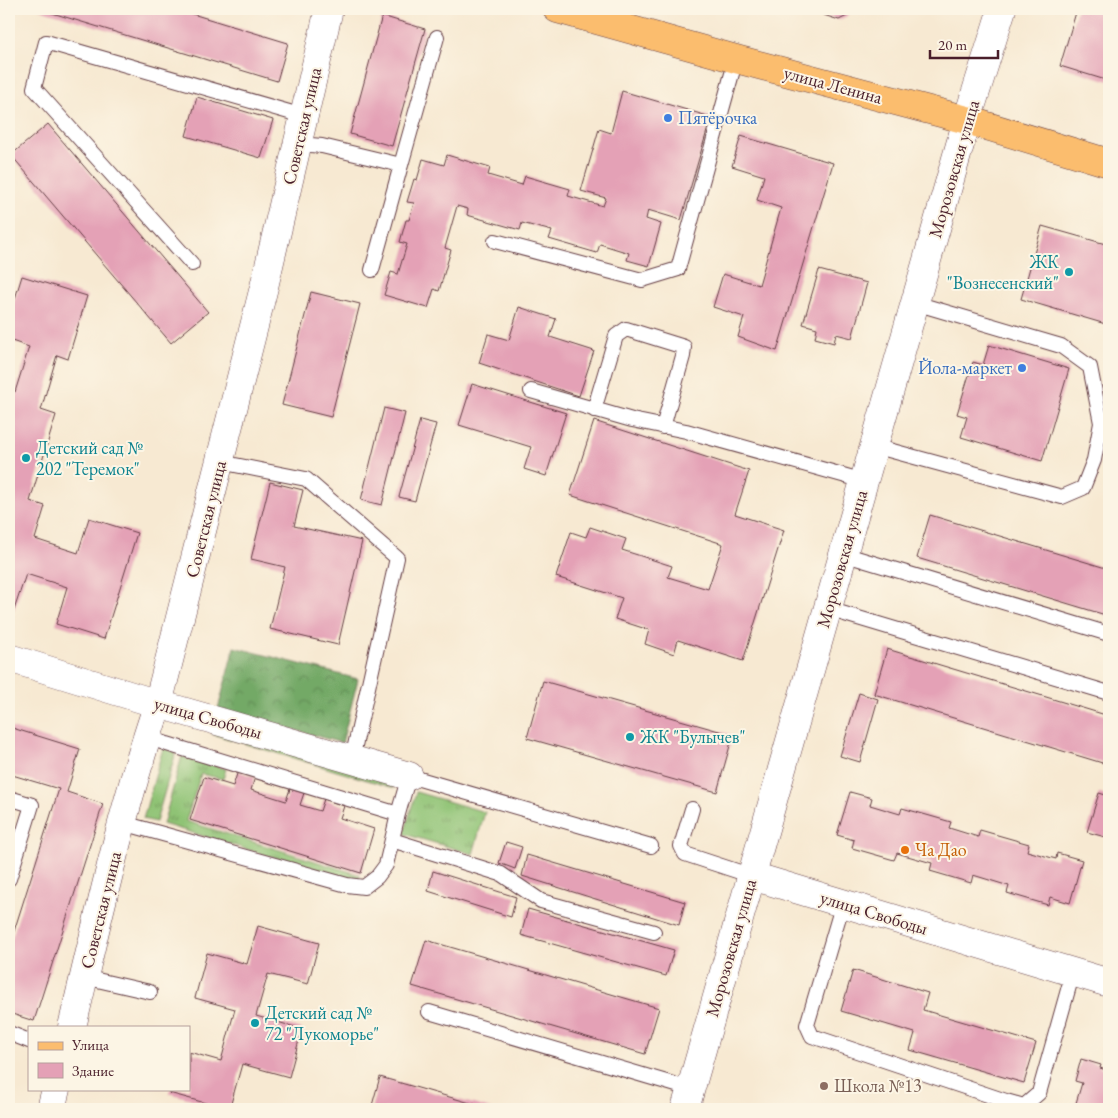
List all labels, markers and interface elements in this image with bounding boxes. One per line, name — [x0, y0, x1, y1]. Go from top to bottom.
scale bar — [930, 28, 998, 60]
text: 20 m — [938, 35, 967, 54]
street label: улица Ленина — [781, 60, 886, 109]
street label: Советская улица — [277, 64, 326, 187]
street label: Морозовская улица — [923, 96, 984, 240]
place label: Пятёрочка — [678, 106, 758, 129]
marker: Пятёрочка — [662, 112, 674, 124]
place label: ЖК "Вознесенский" — [947, 250, 1059, 294]
marker: ЖК "Вознесенский" — [1063, 266, 1075, 278]
place label: Йола-маркет — [918, 356, 1013, 379]
marker: Йола-маркет — [1016, 362, 1028, 374]
place label: Детский сад № 202 "Теремок" — [36, 436, 143, 480]
marker: Детский сад № 202 "Теремок" — [20, 452, 32, 464]
street label: Советская улица — [180, 457, 231, 580]
street label: Морозовская улица — [811, 486, 872, 630]
street label: улица Свободы — [152, 691, 265, 744]
place label: ЖК "Булычев" — [639, 725, 745, 748]
marker: ЖК "Булычев" — [624, 731, 636, 743]
place label: Ча Дао — [915, 838, 967, 861]
marker: Ча Дао — [899, 844, 911, 856]
street label: Советская улица — [75, 848, 126, 971]
street label: Морозовская улица — [700, 875, 761, 1019]
street label: улица Свободы — [818, 885, 931, 940]
place label: Детский сад № 72 "Лукоморье" — [265, 1001, 379, 1045]
marker: Детский сад № 72 "Лукоморье" — [249, 1017, 261, 1029]
legend — [28, 1026, 190, 1090]
text: Улица — [71, 1035, 109, 1054]
text: Здание — [72, 1061, 114, 1080]
place label: Школа №13 — [834, 1074, 922, 1097]
marker: Школа №13 — [818, 1080, 830, 1092]

